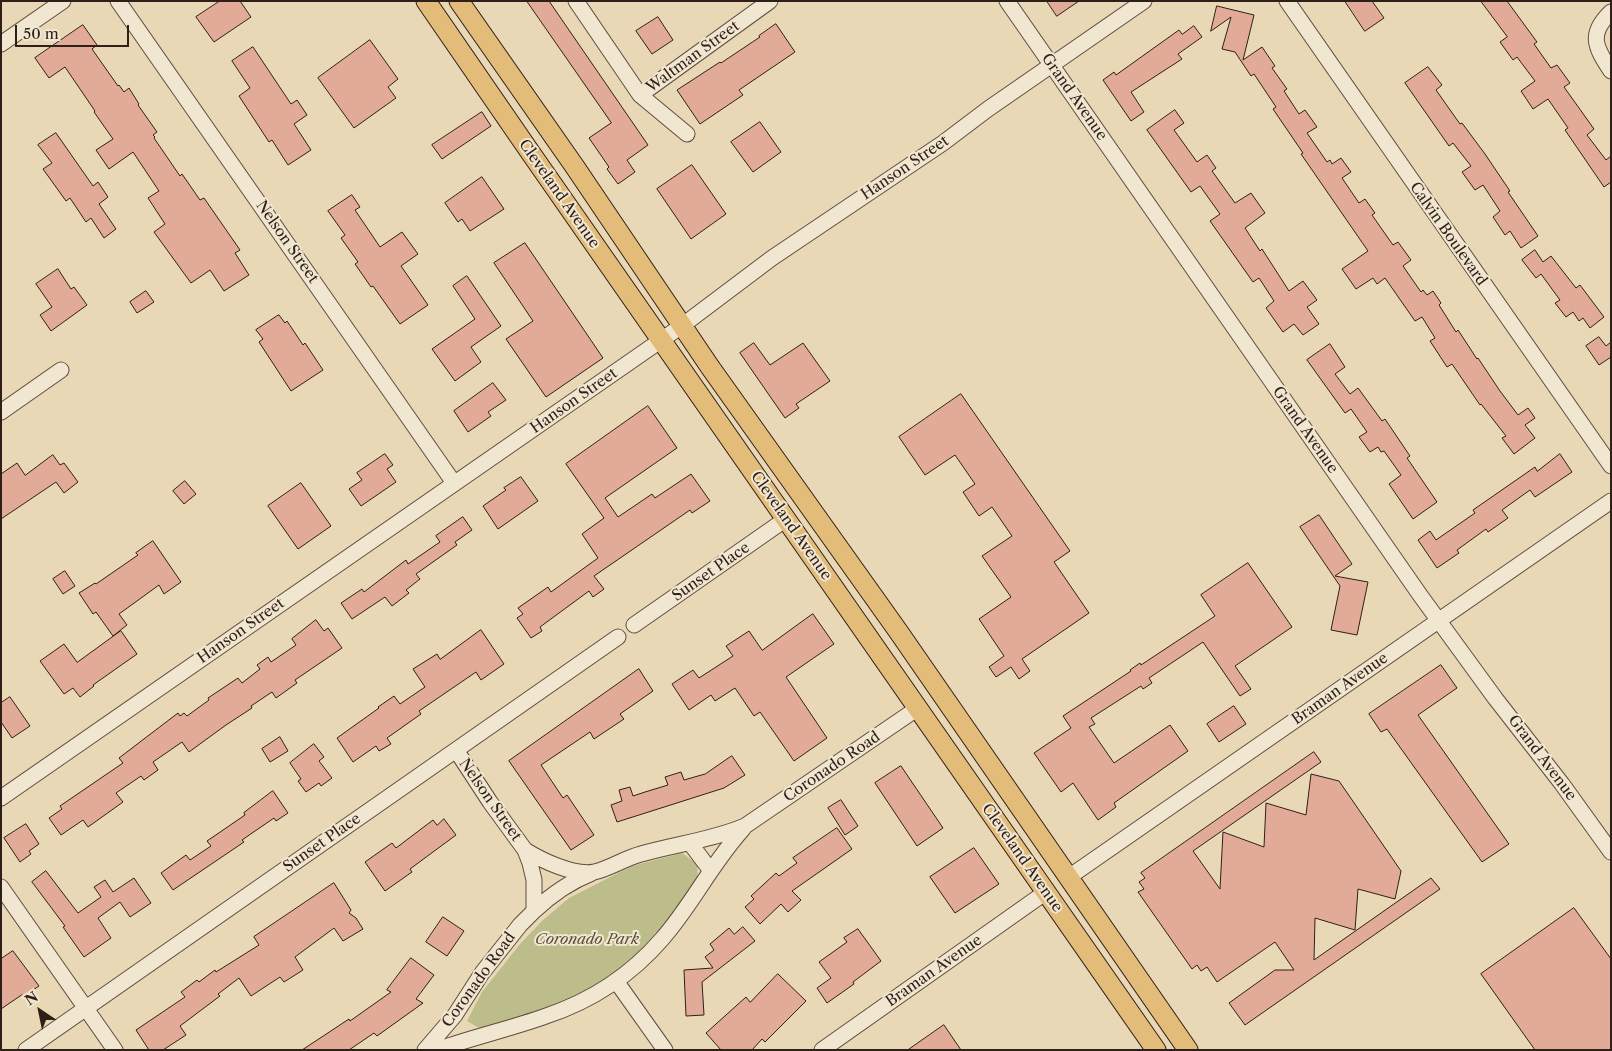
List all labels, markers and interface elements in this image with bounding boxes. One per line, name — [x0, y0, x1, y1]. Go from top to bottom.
scale bar — [18, 15, 131, 47]
street label: Waltman Street — [643, 17, 743, 97]
text: 50 m — [23, 24, 59, 43]
street label: Grand Avenue — [1037, 50, 1111, 144]
street label: Hanson Street — [858, 132, 952, 204]
street label: Cleveland Avenue — [515, 136, 603, 252]
street label: Calvin Boulevard — [1406, 179, 1490, 289]
street label: Nelson Street — [252, 197, 322, 287]
street label: Hanson Street — [527, 364, 621, 438]
street label: Grand Avenue — [1268, 383, 1342, 477]
street label: Cleveland Avenue — [747, 468, 835, 584]
street label: Sunset Place — [669, 539, 753, 605]
street label: Hanson Street — [194, 594, 288, 668]
street label: Braman Avenue — [1288, 649, 1392, 729]
street label: Grand Avenue — [1504, 712, 1580, 804]
street label: Coronado Road — [780, 728, 884, 806]
street label: Nelson Street — [455, 755, 525, 845]
street label: Cleveland Avenue — [978, 800, 1066, 916]
street label: Sunset Place — [280, 810, 364, 876]
street label: Coronado Road — [439, 929, 519, 1031]
park label: Coronado Park — [535, 931, 639, 949]
street label: Braman Avenue — [882, 931, 986, 1011]
north arrow — [15, 986, 65, 1036]
text: N — [22, 988, 42, 1009]

